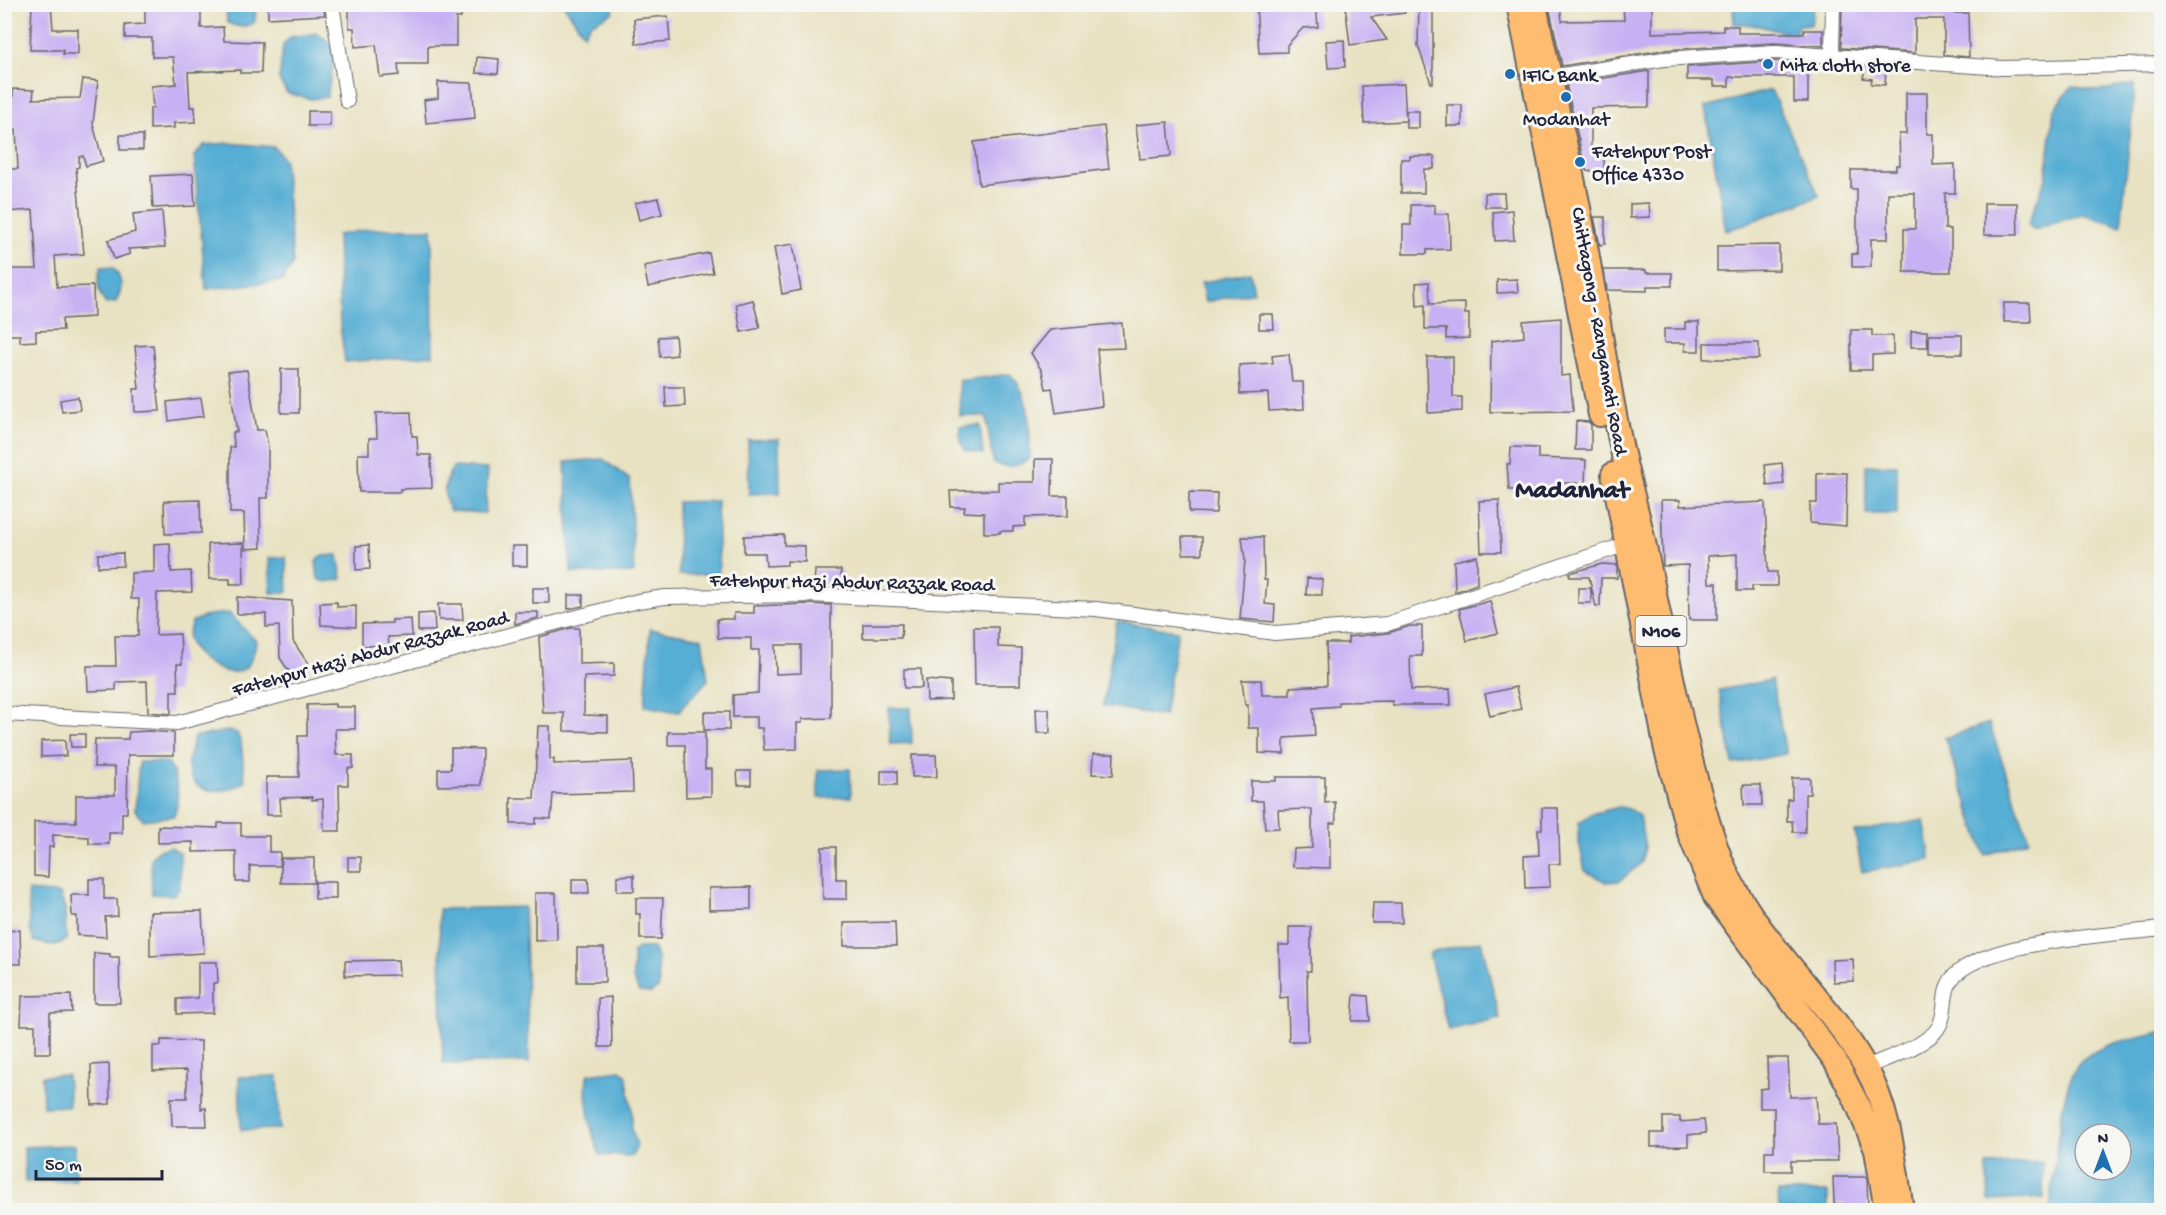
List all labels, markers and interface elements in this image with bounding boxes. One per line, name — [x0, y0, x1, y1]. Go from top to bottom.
place label: Mita cloth store — [1780, 56, 1911, 79]
marker: Mita cloth store — [1761, 57, 1775, 71]
place label: IFIC Bank — [1522, 66, 1599, 89]
marker: IFIC Bank — [1503, 67, 1517, 81]
marker: Modanhat — [1559, 90, 1573, 104]
place label: Modanhat — [1523, 110, 1611, 133]
place label: Fatehpur Post Office 4330 — [1591, 142, 1712, 188]
marker: Fatehpur Post Office 4330 — [1573, 155, 1587, 169]
street label: Chittagong - Rangamati Road — [1564, 206, 1631, 460]
district label: Madanhat — [1515, 477, 1631, 508]
street label: Fatehpur Hazi Abdur Razzak Road — [708, 570, 997, 599]
street label: Fatehpur Hazi Abdur Razzak Road — [229, 607, 514, 704]
road number: N106 — [1636, 616, 1686, 646]
north arrow — [2073, 1122, 2133, 1182]
text: N — [2098, 1131, 2109, 1150]
scale bar — [36, 1143, 162, 1181]
text: 50 m — [45, 1156, 82, 1177]

